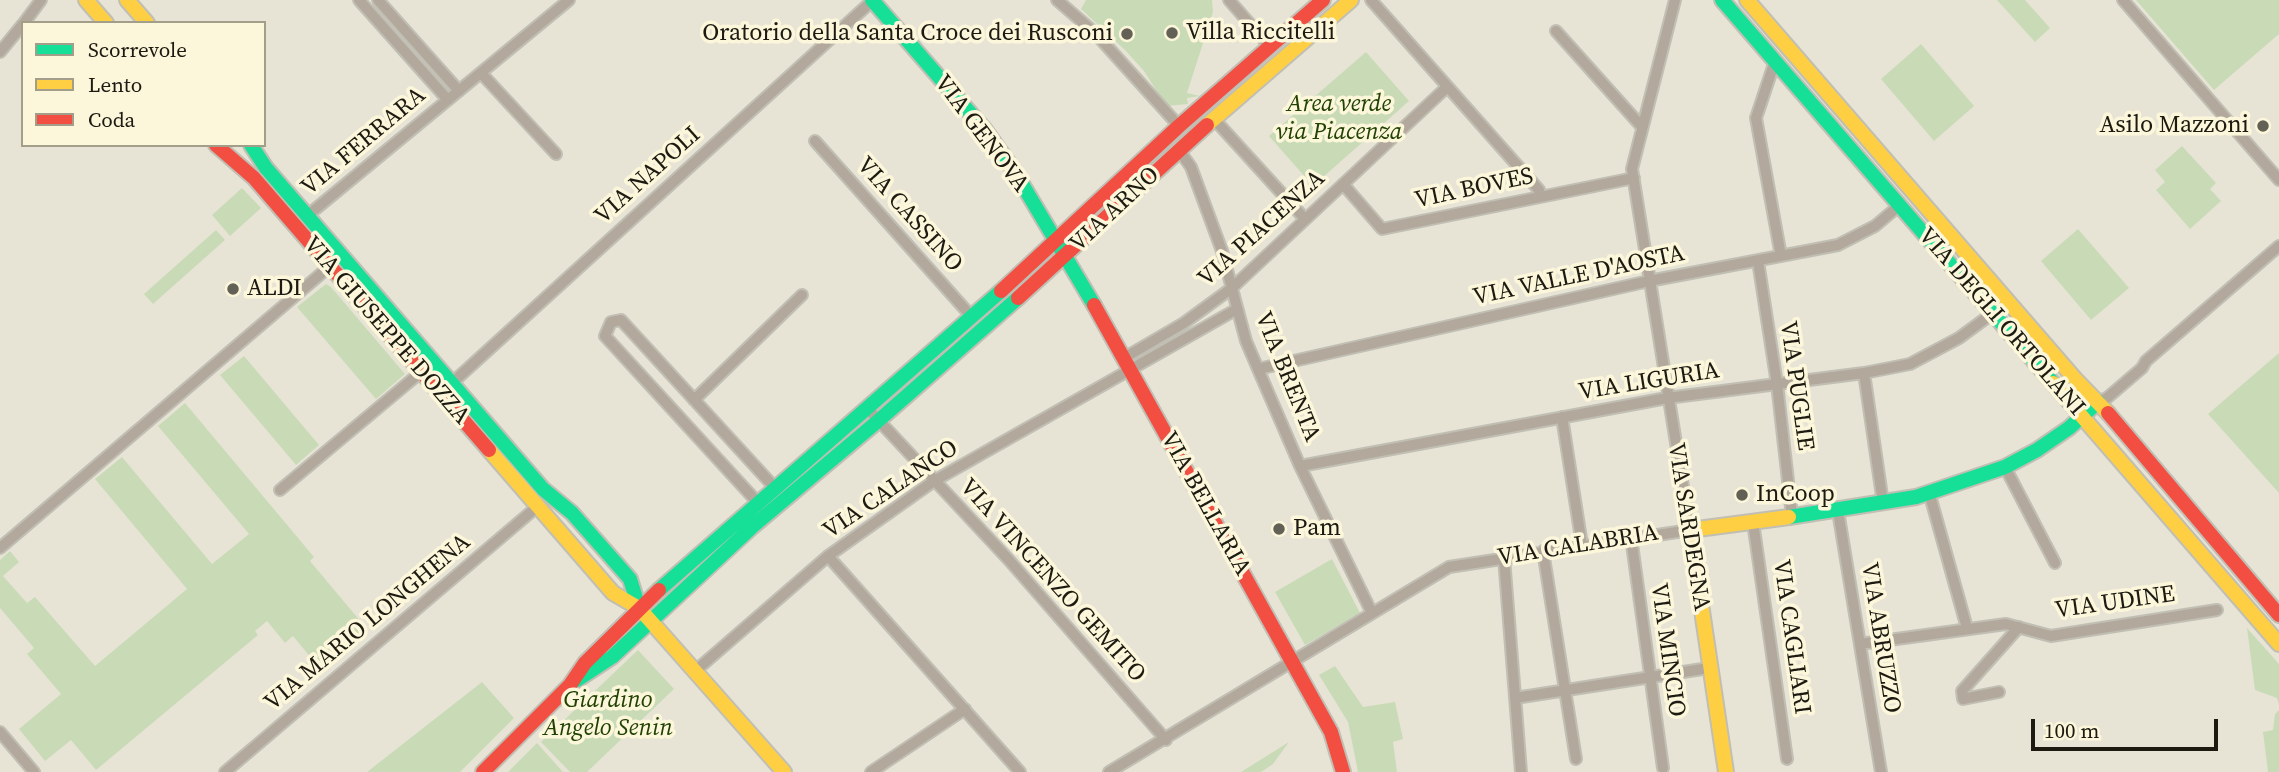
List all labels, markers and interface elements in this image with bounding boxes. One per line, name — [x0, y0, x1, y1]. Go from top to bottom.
place label: Villa Riccitelli — [1186, 19, 1335, 47]
place label: Oratorio della Santa Croce dei Rusconi — [702, 20, 1113, 48]
legend — [21, 21, 266, 147]
marker: Villa Riccitelli — [1164, 25, 1180, 41]
marker: Oratorio della Santa Croce dei Rusconi — [1119, 26, 1135, 42]
text: Scorrevole — [88, 35, 187, 64]
text: Lento — [88, 70, 142, 99]
street label: VIA GENOVA — [927, 70, 1035, 198]
street label: VIA FERRARA — [296, 82, 432, 202]
park label: Area verde via Piacenza — [1276, 91, 1402, 147]
text: Coda — [88, 105, 135, 134]
place label: Asilo Mazzoni — [2099, 112, 2249, 140]
marker: Asilo Mazzoni — [2255, 118, 2271, 134]
street label: VIA NAPOLI — [589, 121, 707, 231]
street label: VIA CASSINO — [850, 152, 968, 278]
street label: VIA ARNO — [1064, 161, 1166, 259]
street label: VIA BOVES — [1412, 162, 1536, 216]
street label: VIA PIACENZA — [1193, 164, 1331, 294]
street label: VIA DEGLI ORTOLANI — [1911, 222, 2091, 422]
street label: VIA GIUSEPPE DOZZA — [297, 231, 475, 431]
street label: VIA VALLE D'AOSTA — [1471, 240, 1687, 312]
place label: ALDI — [247, 275, 302, 303]
marker: ALDI — [225, 281, 241, 297]
street label: VIA BRENTA — [1248, 308, 1326, 446]
street label: VIA PUGLIE — [1773, 319, 1819, 453]
street label: VIA LIGURIA — [1577, 357, 1721, 407]
street label: VIA BELLARIA — [1154, 427, 1256, 581]
street label: VIA CALANCO — [818, 434, 964, 546]
street label: VIA SARDEGNA — [1661, 441, 1715, 613]
street label: VIA VINCENZO GEMITO — [953, 473, 1151, 689]
place label: InCoop — [1756, 481, 1835, 509]
marker: InCoop — [1734, 487, 1750, 503]
place label: Pam — [1293, 515, 1341, 543]
street label: VIA CALABRIA — [1496, 519, 1660, 573]
marker: Pam — [1271, 521, 1287, 537]
street label: VIA MARIO LONGHENA — [259, 528, 477, 718]
street label: VIA CAGLIARI — [1766, 558, 1816, 716]
street label: VIA ABRUZZO — [1854, 561, 1906, 715]
street label: VIA UDINE — [2053, 580, 2177, 626]
street label: VIA MINCIO — [1643, 581, 1691, 719]
park label: Giardino Angelo Senin — [543, 687, 673, 743]
scale bar — [2034, 706, 2221, 750]
text: 100 m — [2044, 716, 2099, 745]

